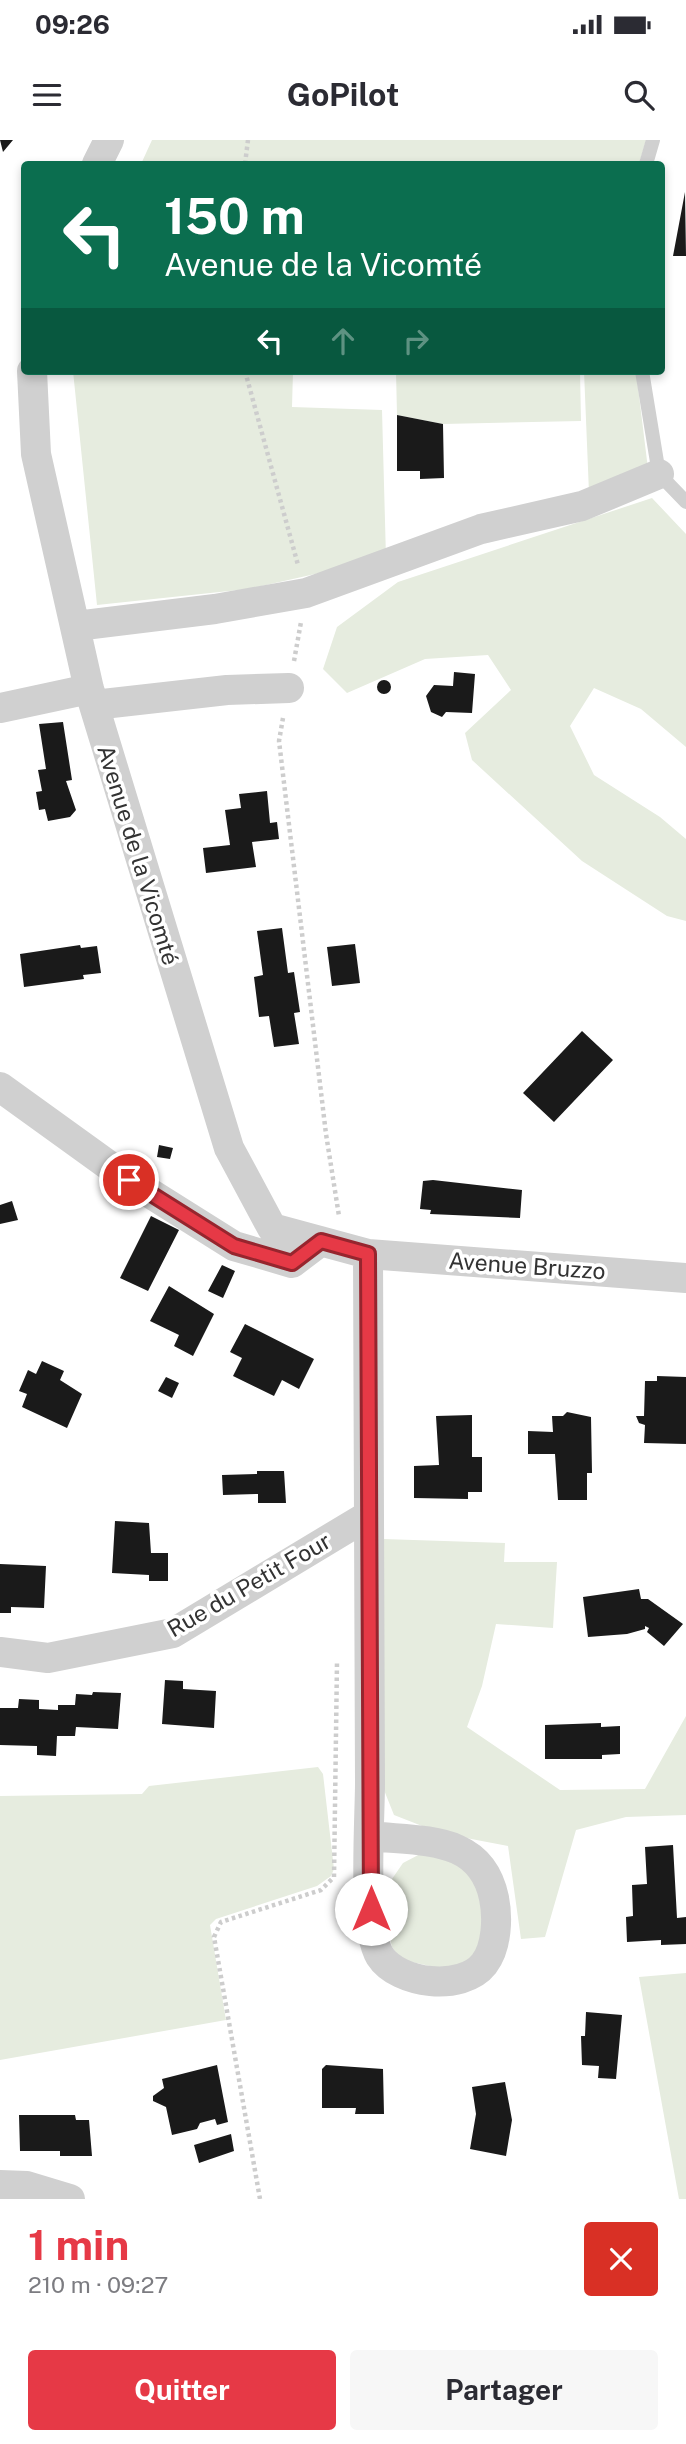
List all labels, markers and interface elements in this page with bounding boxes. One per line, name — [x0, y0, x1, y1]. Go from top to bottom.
text: 09:26 — [35, 9, 110, 40]
icon: menu — [28, 76, 66, 114]
text: GoPilot — [287, 76, 399, 113]
icon: search — [620, 76, 658, 114]
text: 150 m — [164, 187, 305, 245]
icon: left — [49, 189, 140, 280]
text: Avenue de la Vicomté — [164, 246, 482, 283]
icon: left — [251, 322, 289, 360]
icon: ahead — [324, 322, 362, 360]
icon: right — [397, 322, 435, 360]
street label: Avenue de la Vicomté — [92, 742, 185, 968]
pin — [99, 1150, 159, 1210]
icon: arrive — [110, 1161, 148, 1199]
street label: Avenue Bruzzo — [448, 1247, 607, 1284]
street label: Rue du Petit Four — [162, 1527, 335, 1642]
position arrow — [334, 1872, 408, 1946]
text: 1 min — [28, 2220, 129, 2269]
button: close — [584, 2222, 658, 2296]
text: 210 m · 09:27 — [28, 2271, 168, 2298]
button: Quitter — [28, 2350, 336, 2430]
button: Partager — [350, 2350, 658, 2430]

